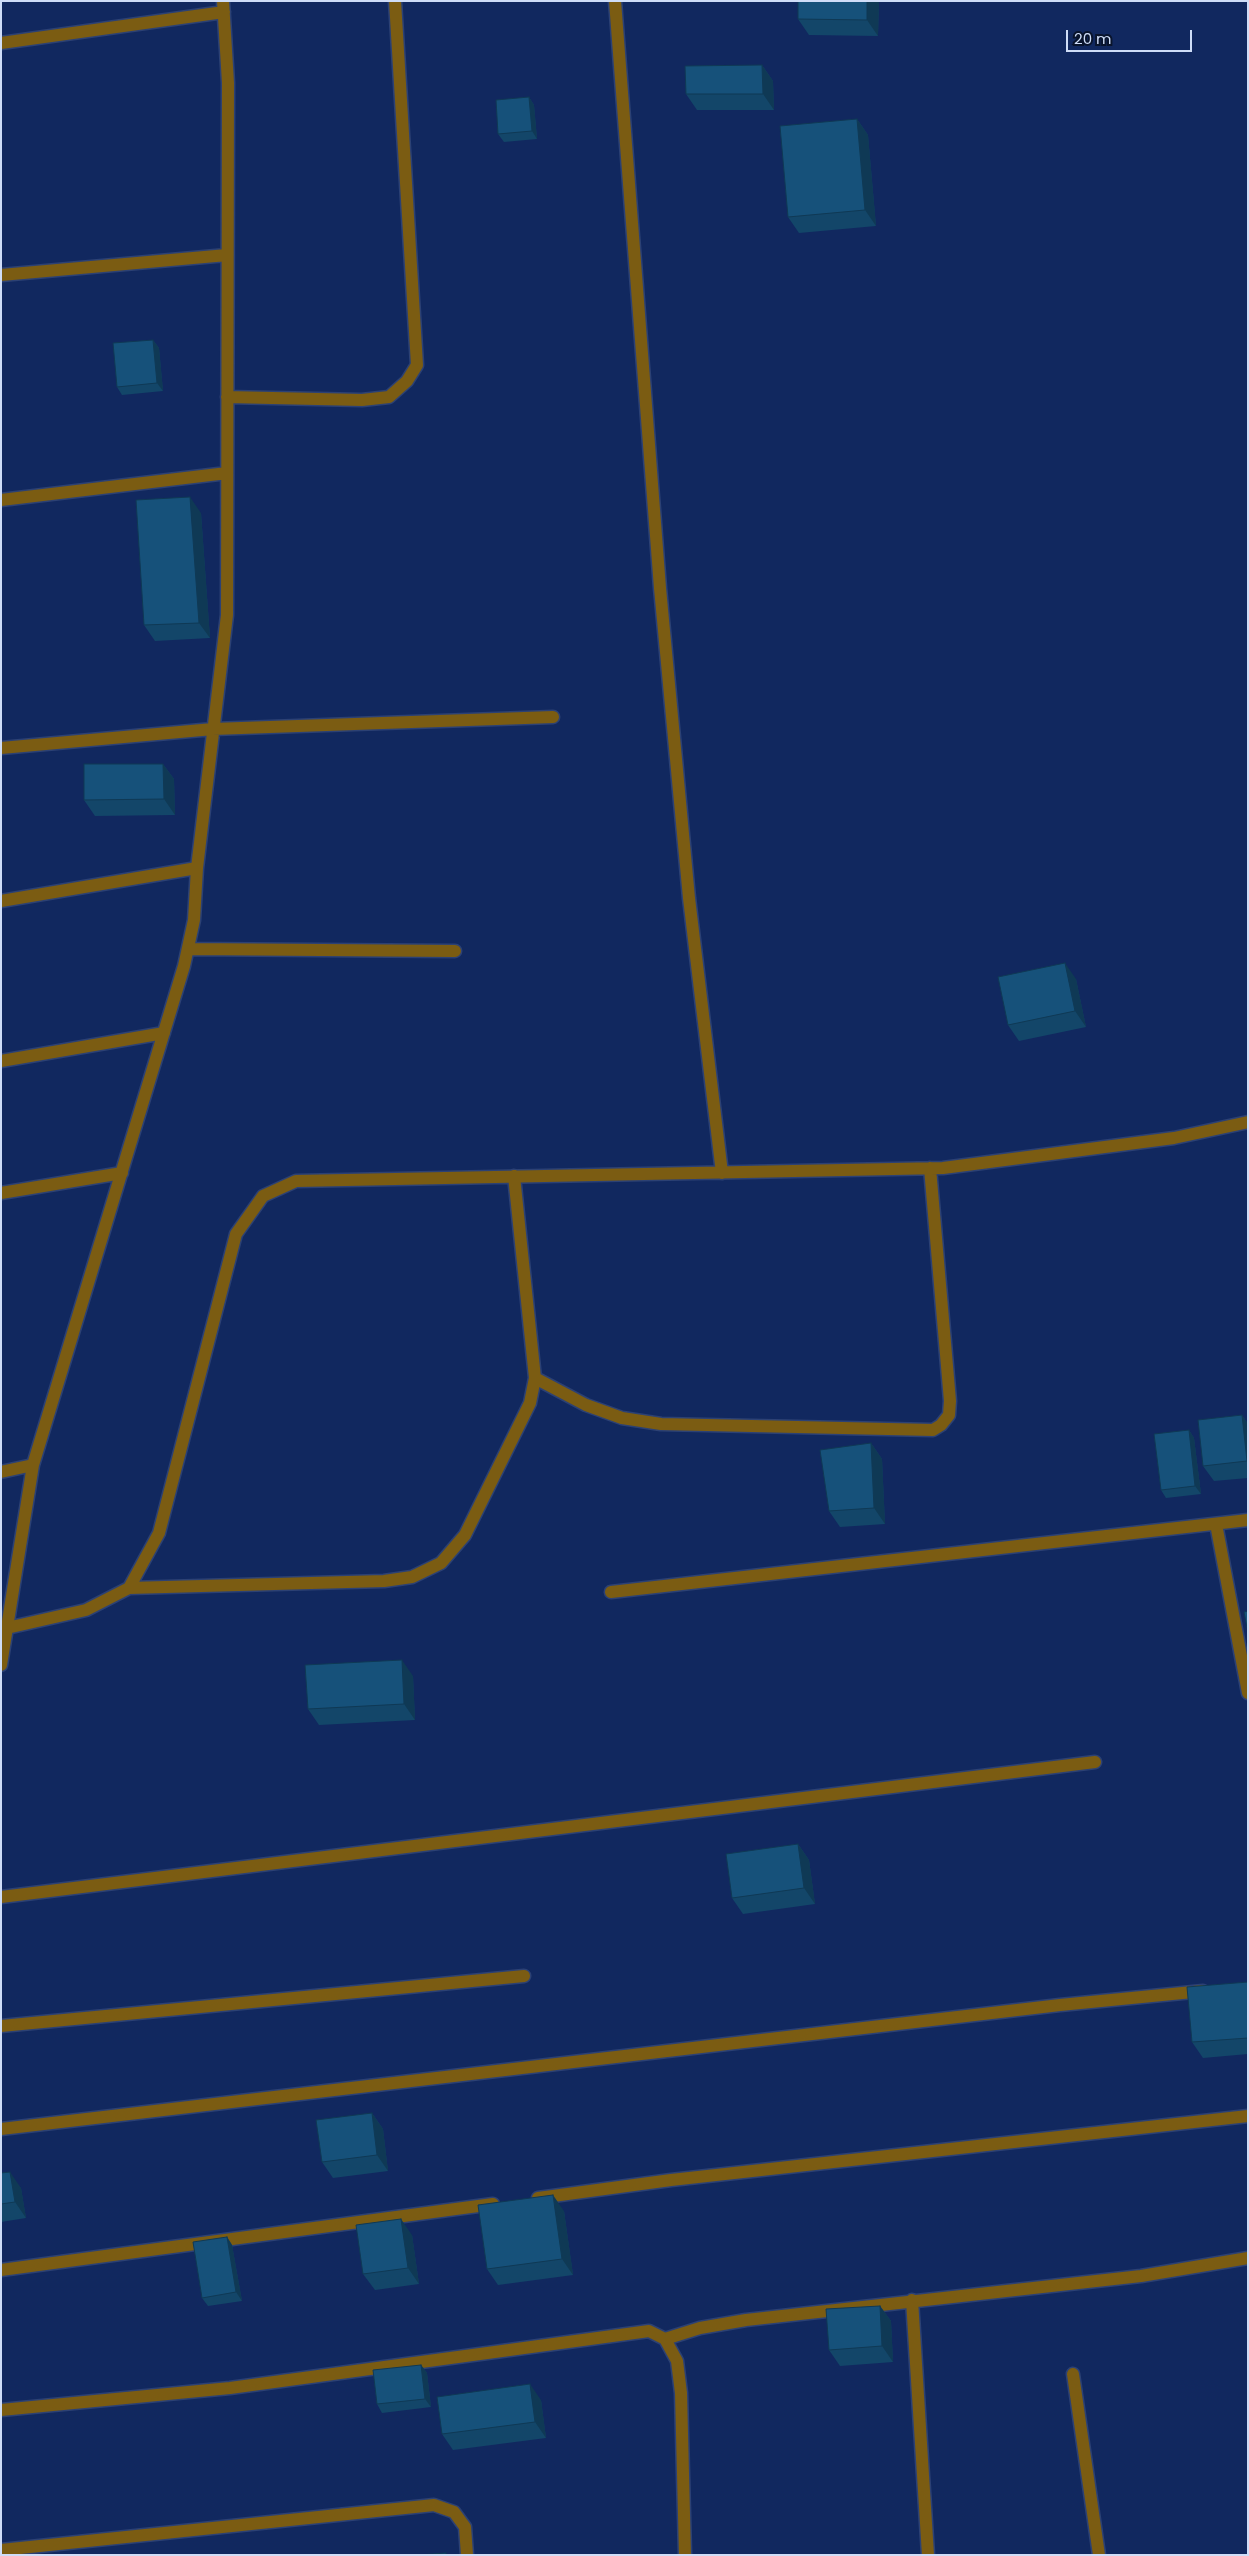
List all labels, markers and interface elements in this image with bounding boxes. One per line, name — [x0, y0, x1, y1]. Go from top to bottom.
scale bar — [1069, 20, 1195, 52]
text: 20 m — [1074, 28, 1112, 49]

